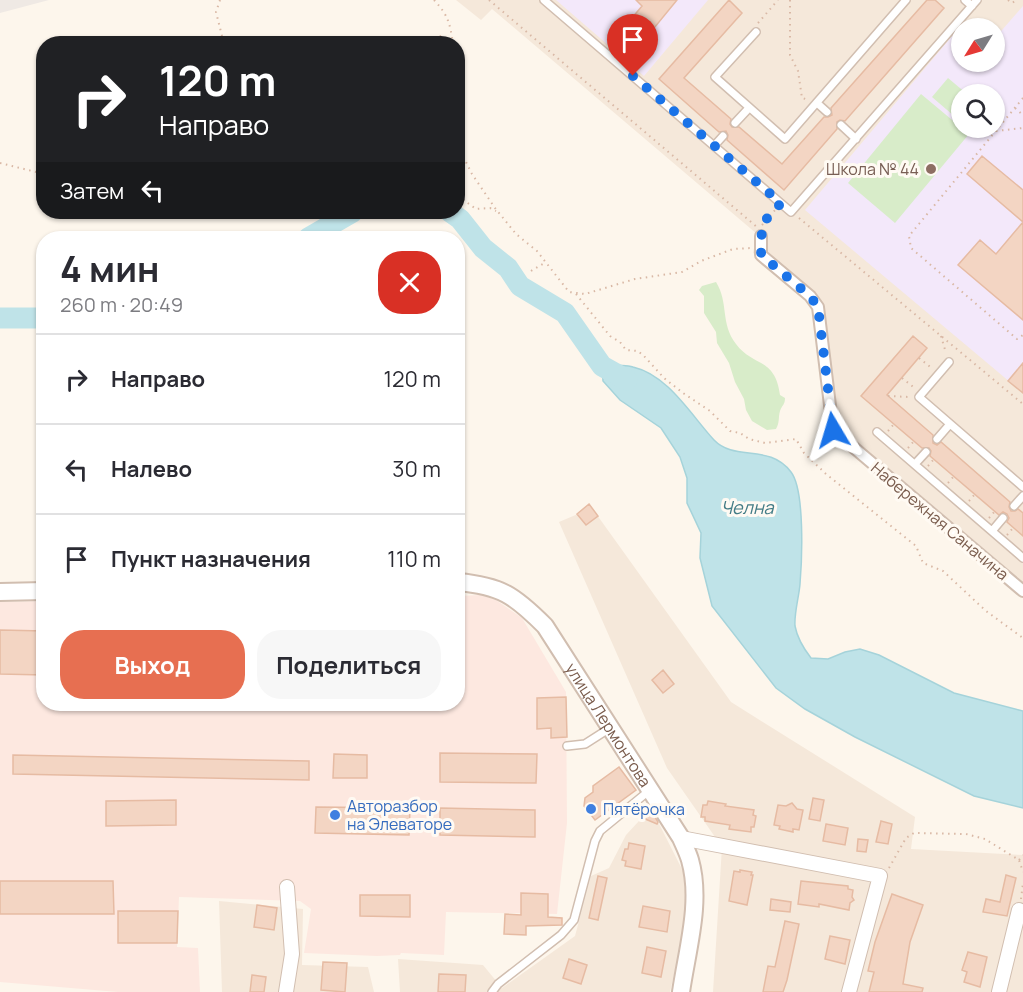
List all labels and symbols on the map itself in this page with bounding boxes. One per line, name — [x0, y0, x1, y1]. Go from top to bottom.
pin — [607, 14, 658, 76]
north arrow — [951, 18, 1005, 72]
place label: Школа № 44 — [826, 158, 919, 180]
marker: Школа № 44 — [924, 162, 938, 176]
position arrow — [801, 398, 865, 462]
street label: Набережная Саначина — [867, 457, 1013, 585]
water label: Челна — [720, 495, 775, 519]
street label: улица Лермонтова — [560, 659, 656, 791]
place label: Авторазбор на Элеваторе — [347, 795, 452, 835]
place label: Пятёрочка — [603, 798, 685, 820]
marker: Пятёрочка — [584, 802, 598, 816]
marker: Авторазбор на Элеваторе — [328, 808, 342, 822]

